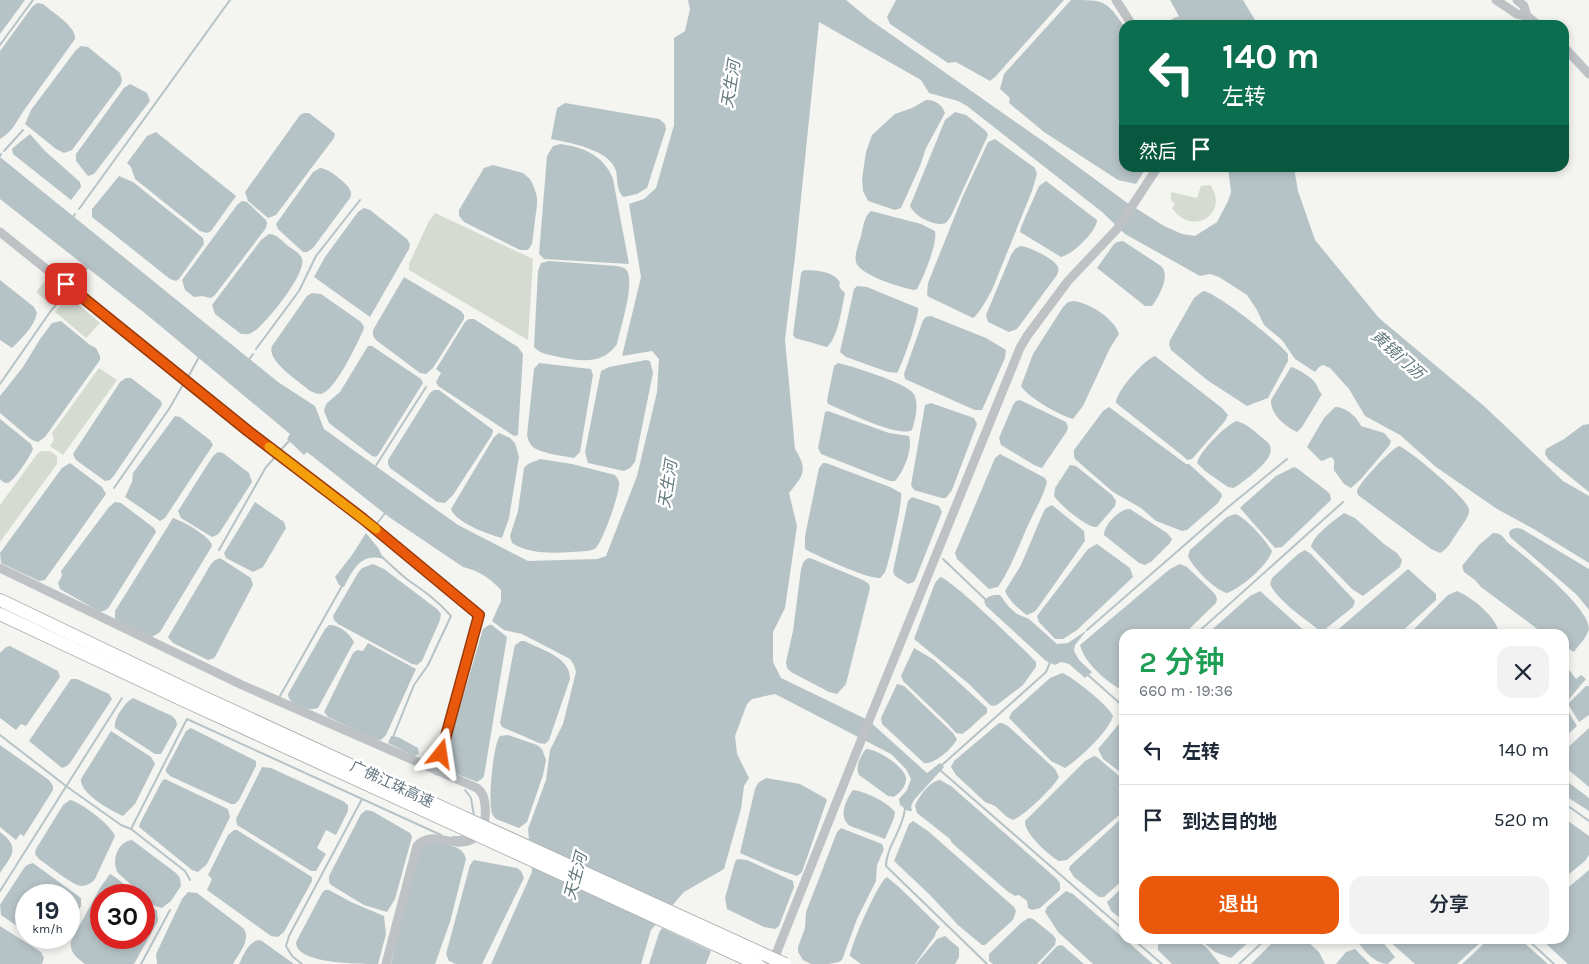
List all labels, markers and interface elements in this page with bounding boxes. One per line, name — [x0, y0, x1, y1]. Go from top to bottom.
text: 140 m — [1222, 36, 1320, 77]
icon: left — [1139, 40, 1204, 105]
water label: 天生河 — [717, 56, 744, 109]
text: 左转 — [1222, 84, 1266, 110]
icon: arrive — [1187, 135, 1215, 163]
text: 然后 — [1139, 141, 1177, 163]
pin — [45, 263, 87, 305]
icon: arrive — [52, 270, 80, 298]
water label: 黄镜门沥 — [1368, 326, 1430, 385]
water label: 天生河 — [654, 456, 681, 509]
text: 2 分钟 — [1139, 644, 1224, 680]
button: close — [1497, 646, 1549, 698]
text: 660 m · 19:36 — [1139, 681, 1233, 700]
position arrow — [414, 727, 466, 779]
icon: left — [1139, 736, 1167, 764]
text: 140 m — [1499, 739, 1549, 761]
text: 左转 — [1182, 741, 1220, 763]
street label: 广佛江珠高速 — [347, 757, 437, 811]
icon: arrive — [1139, 806, 1167, 834]
text: 520 m — [1494, 809, 1549, 831]
text: 到达目的地 — [1182, 811, 1277, 833]
water label: 天生河 — [560, 848, 592, 902]
button: 退出 — [1139, 876, 1339, 934]
button: 分享 — [1349, 876, 1549, 934]
speed limit sign: 30 — [90, 884, 155, 949]
text: 19 — [35, 896, 60, 925]
text: km/h — [32, 922, 63, 936]

